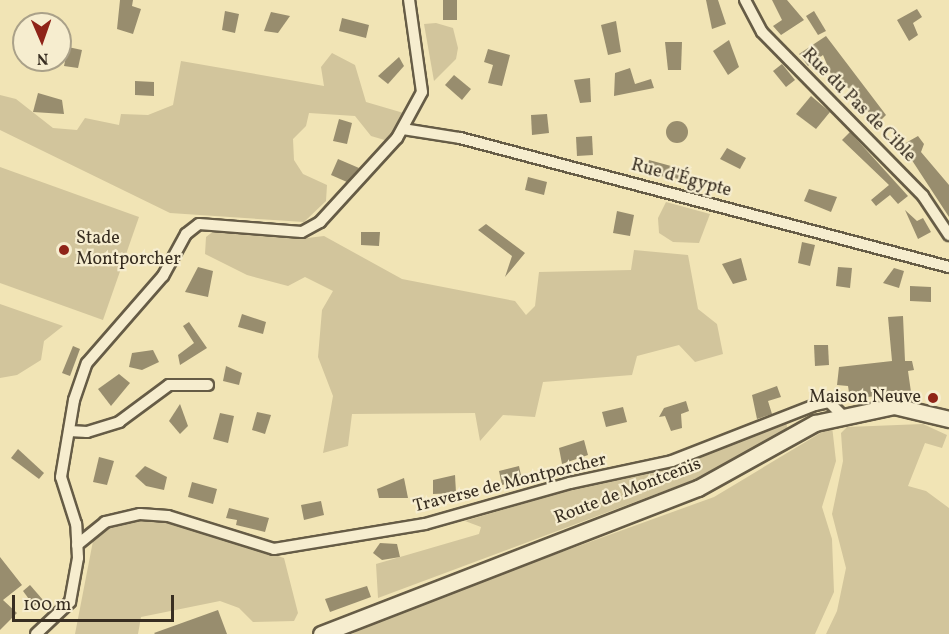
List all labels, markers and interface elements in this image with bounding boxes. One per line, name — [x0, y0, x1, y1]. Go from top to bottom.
north arrow — [12, 12, 72, 72]
street label: Rue du Pas de Cible — [797, 45, 919, 167]
text: N — [36, 47, 49, 69]
street label: Rue d'Égypte — [629, 155, 733, 203]
place label: Stade Montporcher — [76, 229, 181, 272]
marker: Stade Montporcher — [57, 243, 71, 257]
place label: Maison Neuve — [809, 387, 921, 409]
marker: Maison Neuve — [926, 391, 940, 405]
street label: Traverse de Montporcher — [411, 450, 609, 518]
street label: Route de Montcenis — [552, 454, 704, 530]
scale bar — [15, 583, 177, 621]
text: 100 m — [23, 593, 72, 618]

